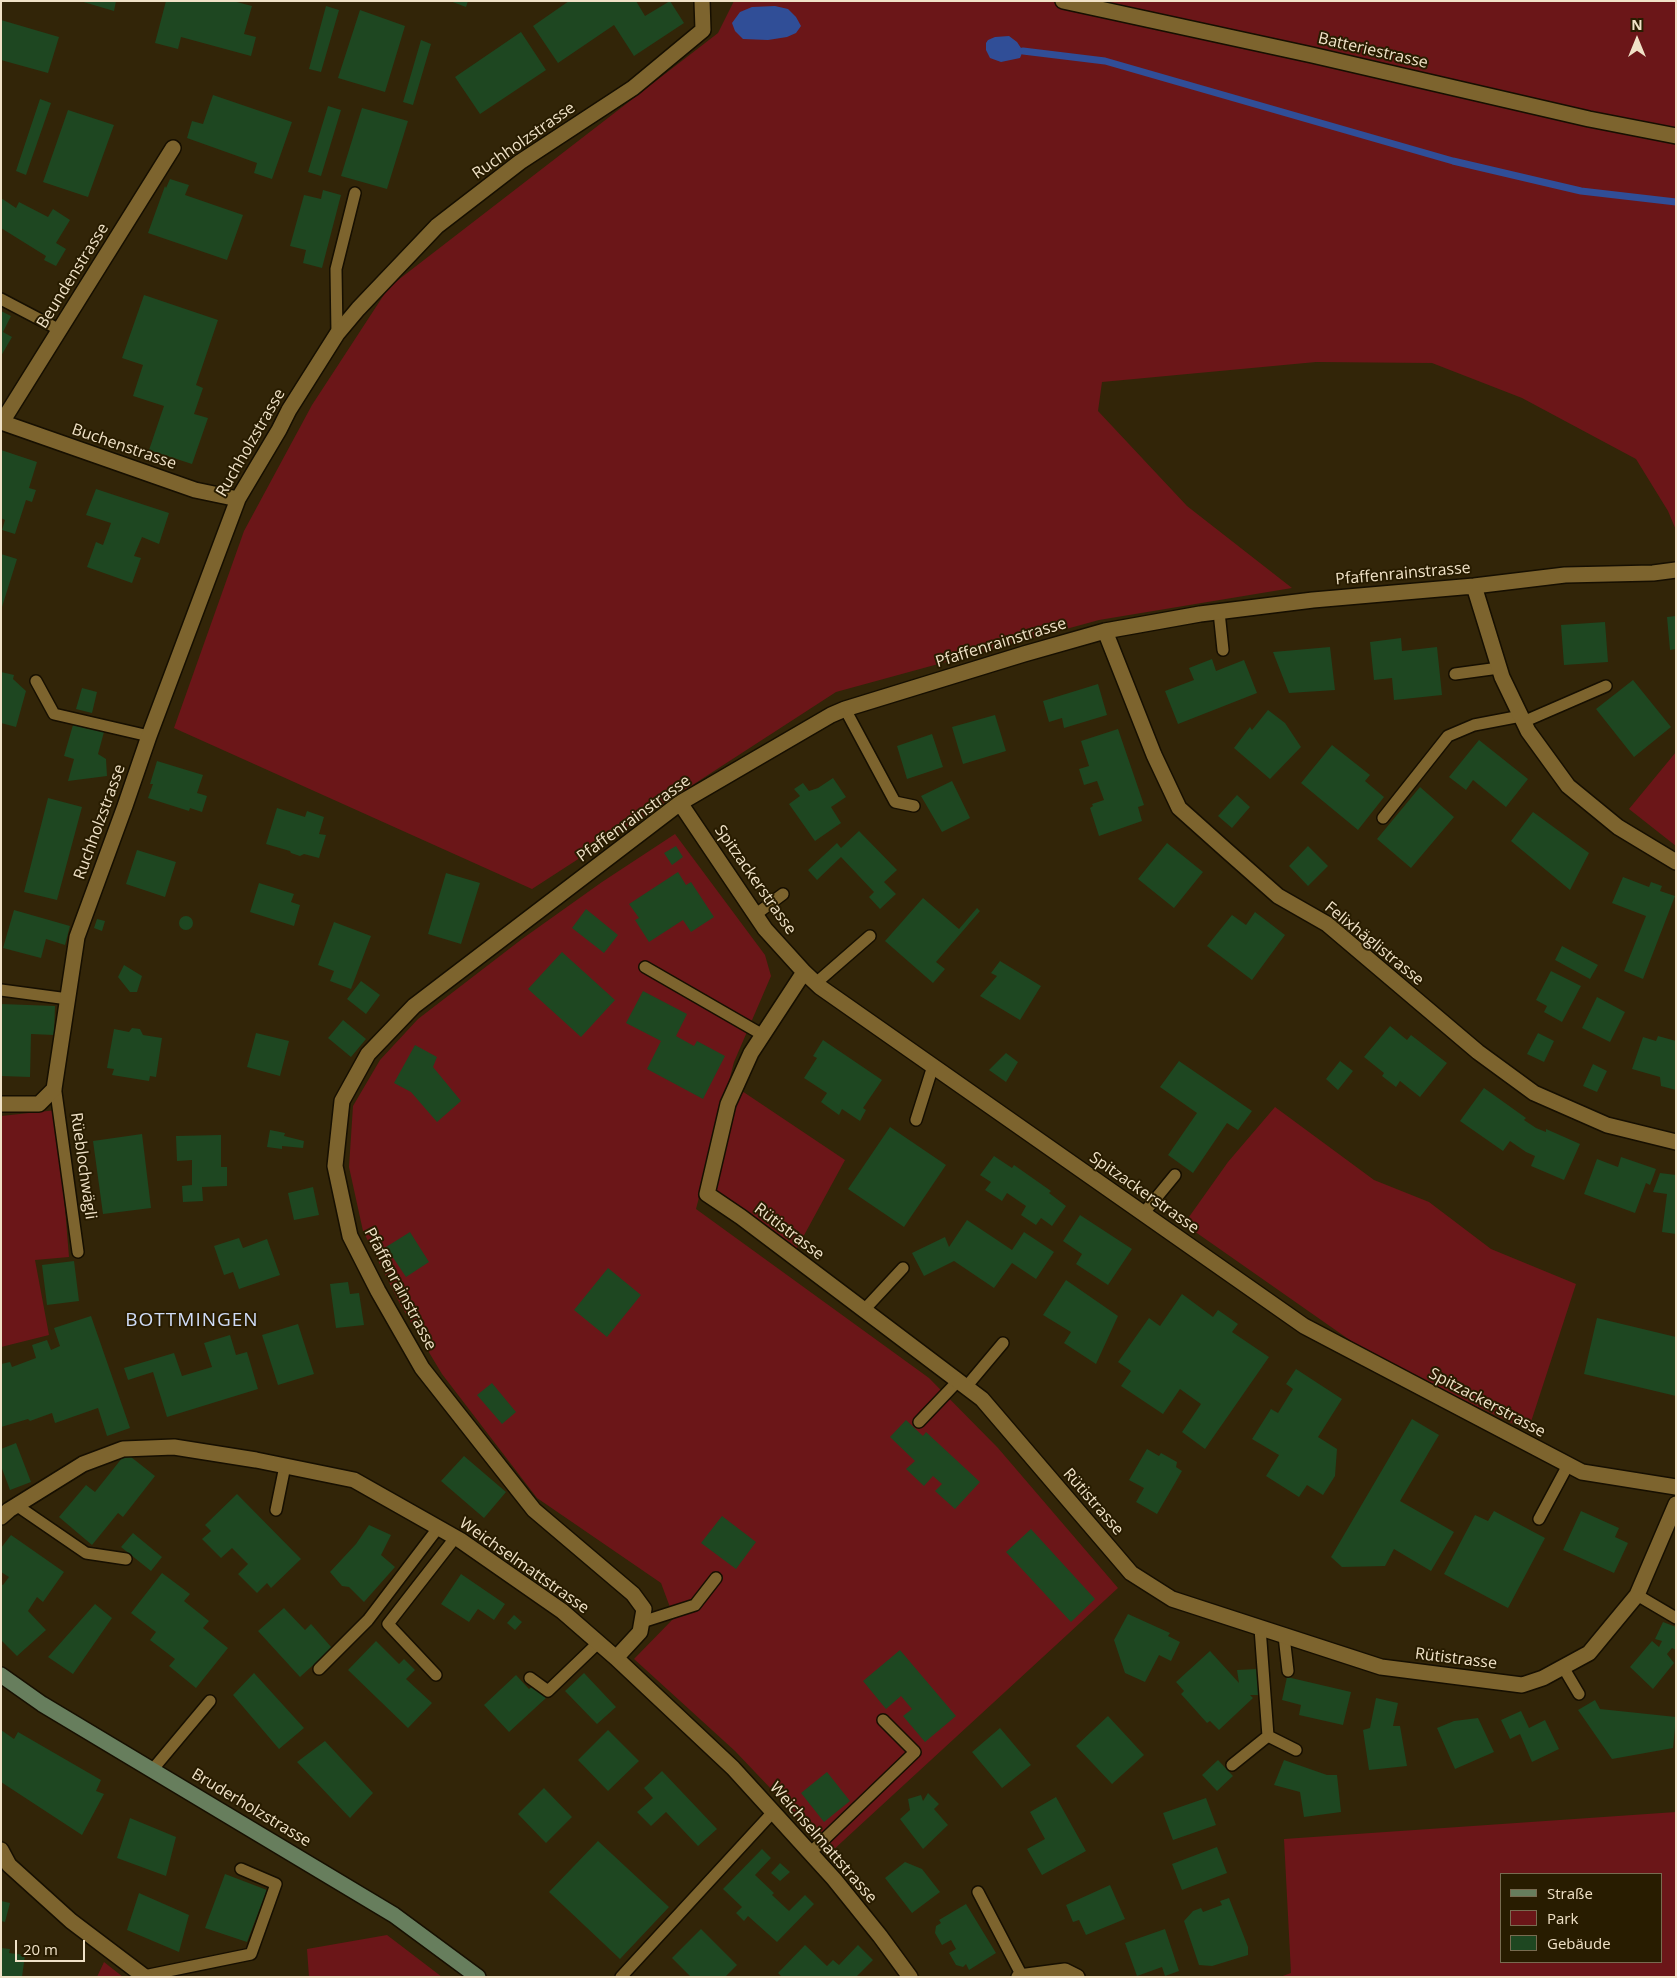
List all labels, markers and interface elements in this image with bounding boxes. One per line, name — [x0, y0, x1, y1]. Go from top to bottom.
north arrow — [1612, 15, 1662, 65]
text: N — [1631, 15, 1643, 34]
street label: Batteriestrasse — [1316, 29, 1430, 73]
street label: Ruchholzstrasse — [469, 98, 579, 184]
street label: Beundenstrasse — [33, 220, 113, 332]
street label: Ruchholzstrasse — [212, 386, 290, 500]
street label: Buchenstrasse — [69, 420, 179, 474]
street label: Pfaffenrainstrasse — [1335, 559, 1471, 589]
street label: Pfaffenrainstrasse — [933, 614, 1069, 672]
street label: Ruchholzstrasse — [70, 762, 130, 882]
street label: Pfaffenrainstrasse — [573, 771, 695, 867]
street label: Spitzackerstrasse — [710, 822, 800, 938]
street label: Felixhäglistrasse — [1320, 898, 1428, 990]
street label: Rüeblochwägli — [66, 1111, 100, 1221]
street label: Spitzackerstrasse — [1086, 1148, 1202, 1238]
street label: Rütistrasse — [750, 1200, 828, 1264]
street label: Pfaffenrainstrasse — [360, 1225, 440, 1353]
district label: BOTTMINGEN — [124, 1310, 260, 1332]
street label: Spitzackerstrasse — [1425, 1364, 1549, 1442]
street label: Rütistrasse — [1059, 1465, 1127, 1539]
street label: Weichselmattstrasse — [455, 1514, 593, 1618]
street label: Rütistrasse — [1414, 1644, 1498, 1674]
street label: Bruderholzstrasse — [188, 1765, 314, 1851]
street label: Weichselmattstrasse — [765, 1779, 881, 1907]
legend — [1500, 1873, 1662, 1963]
text: Straße — [1547, 1883, 1593, 1903]
text: Park — [1547, 1908, 1578, 1928]
scale bar — [18, 1930, 88, 1962]
text: Gebäude — [1547, 1933, 1611, 1953]
text: 20 m — [23, 1939, 58, 1959]

